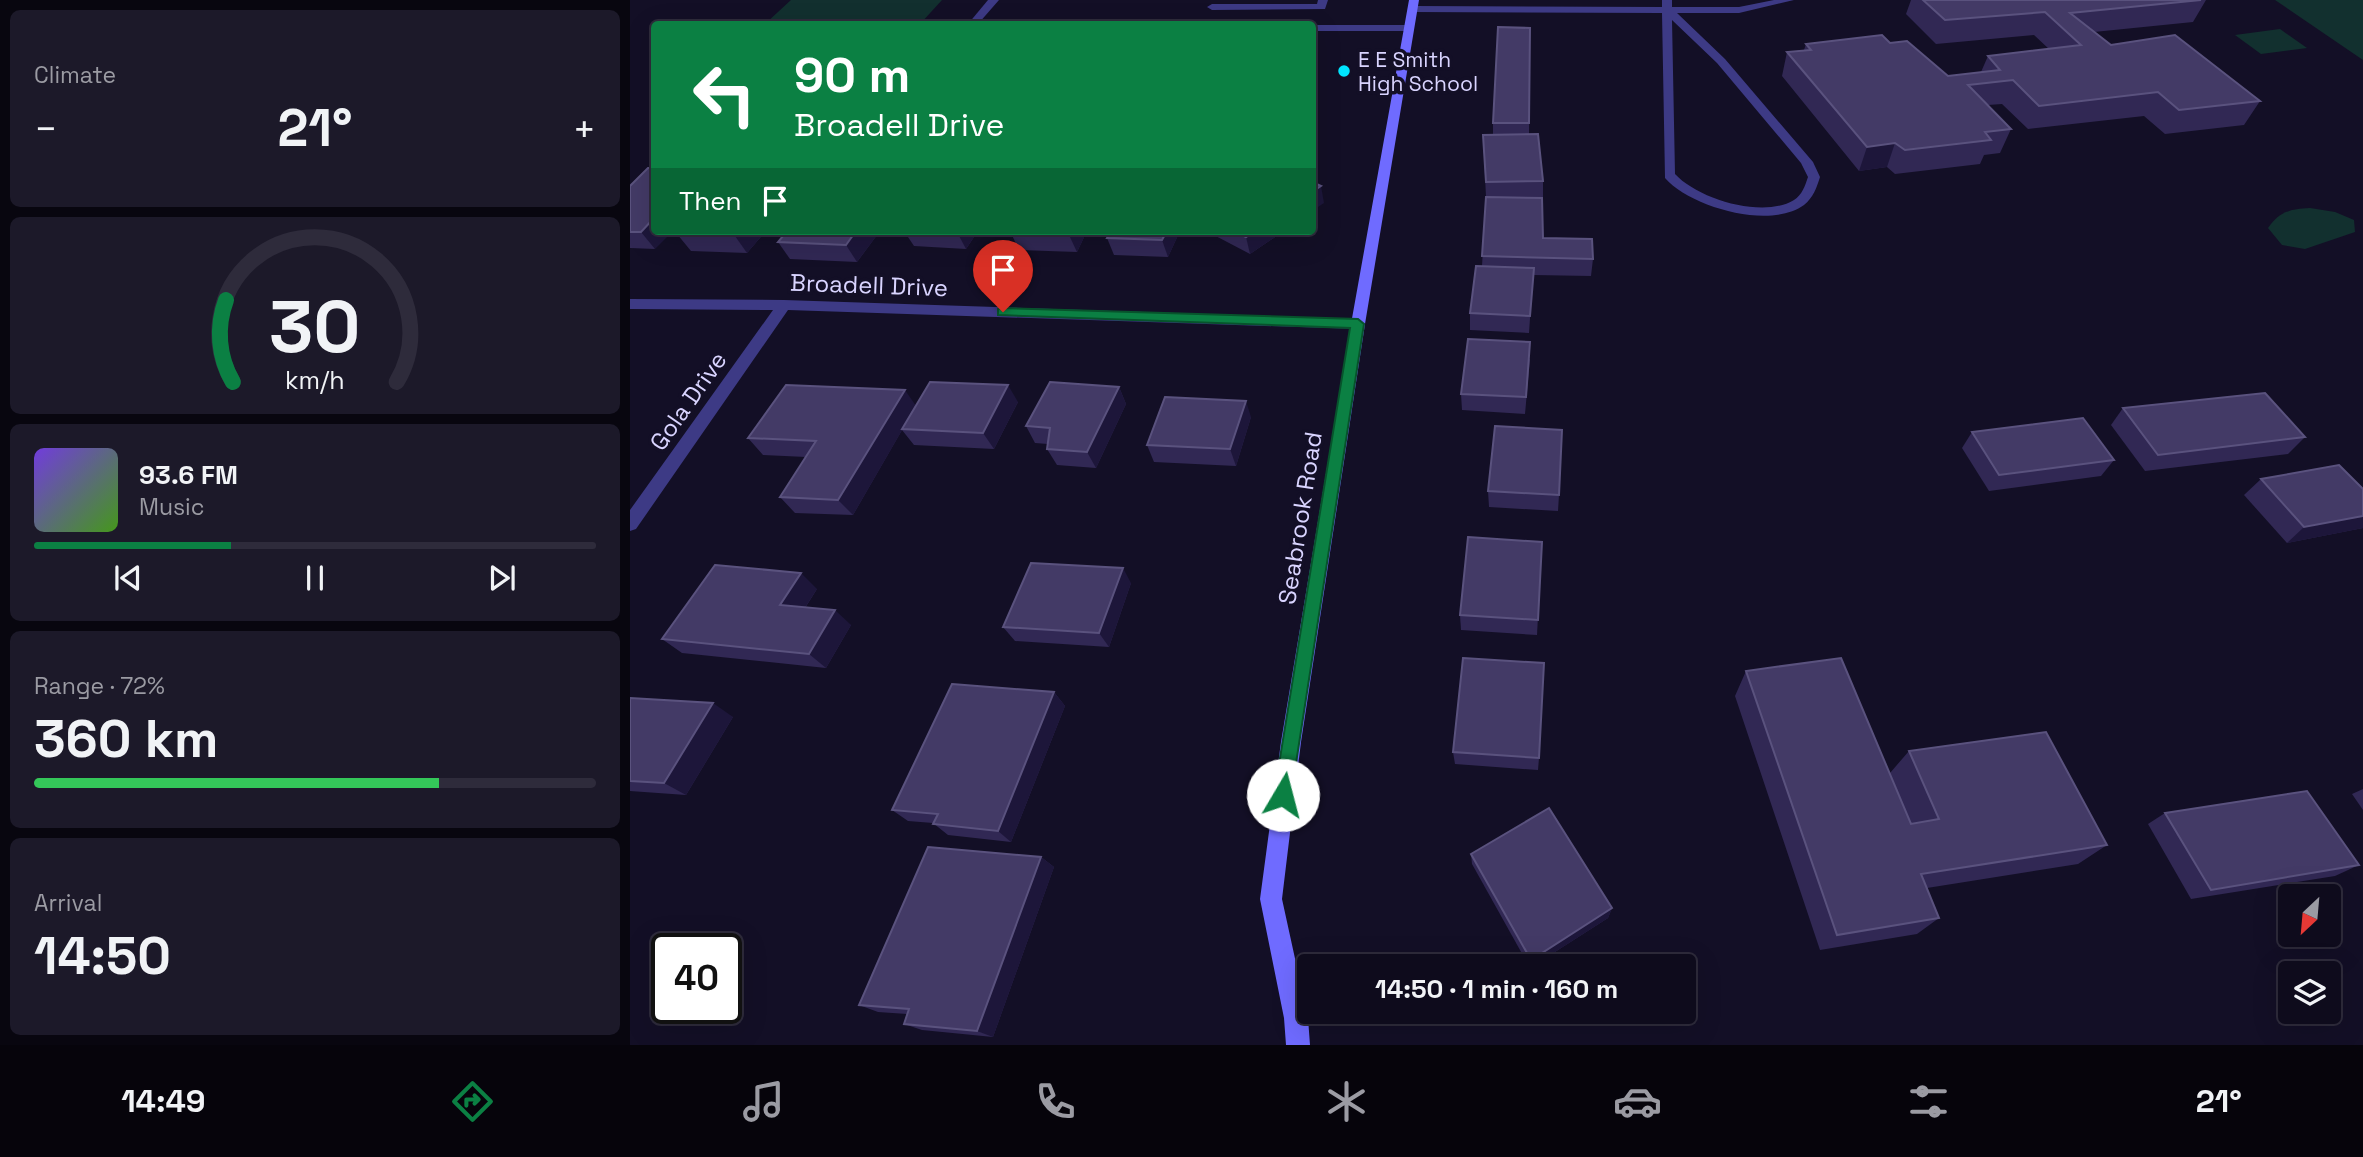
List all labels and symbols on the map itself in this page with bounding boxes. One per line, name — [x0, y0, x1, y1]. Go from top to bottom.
place label: E E Smith High School — [1358, 46, 1478, 97]
marker: E E Smith High School — [1336, 63, 1352, 79]
pin — [973, 240, 1033, 312]
street label: Broadell Drive — [790, 267, 948, 303]
street label: Gola Drive — [643, 345, 733, 457]
street label: Seabrook Road — [1271, 429, 1329, 607]
position arrow — [1246, 758, 1320, 832]
north arrow — [2278, 884, 2342, 947]
speed limit sign: 40 — [651, 933, 742, 1024]

